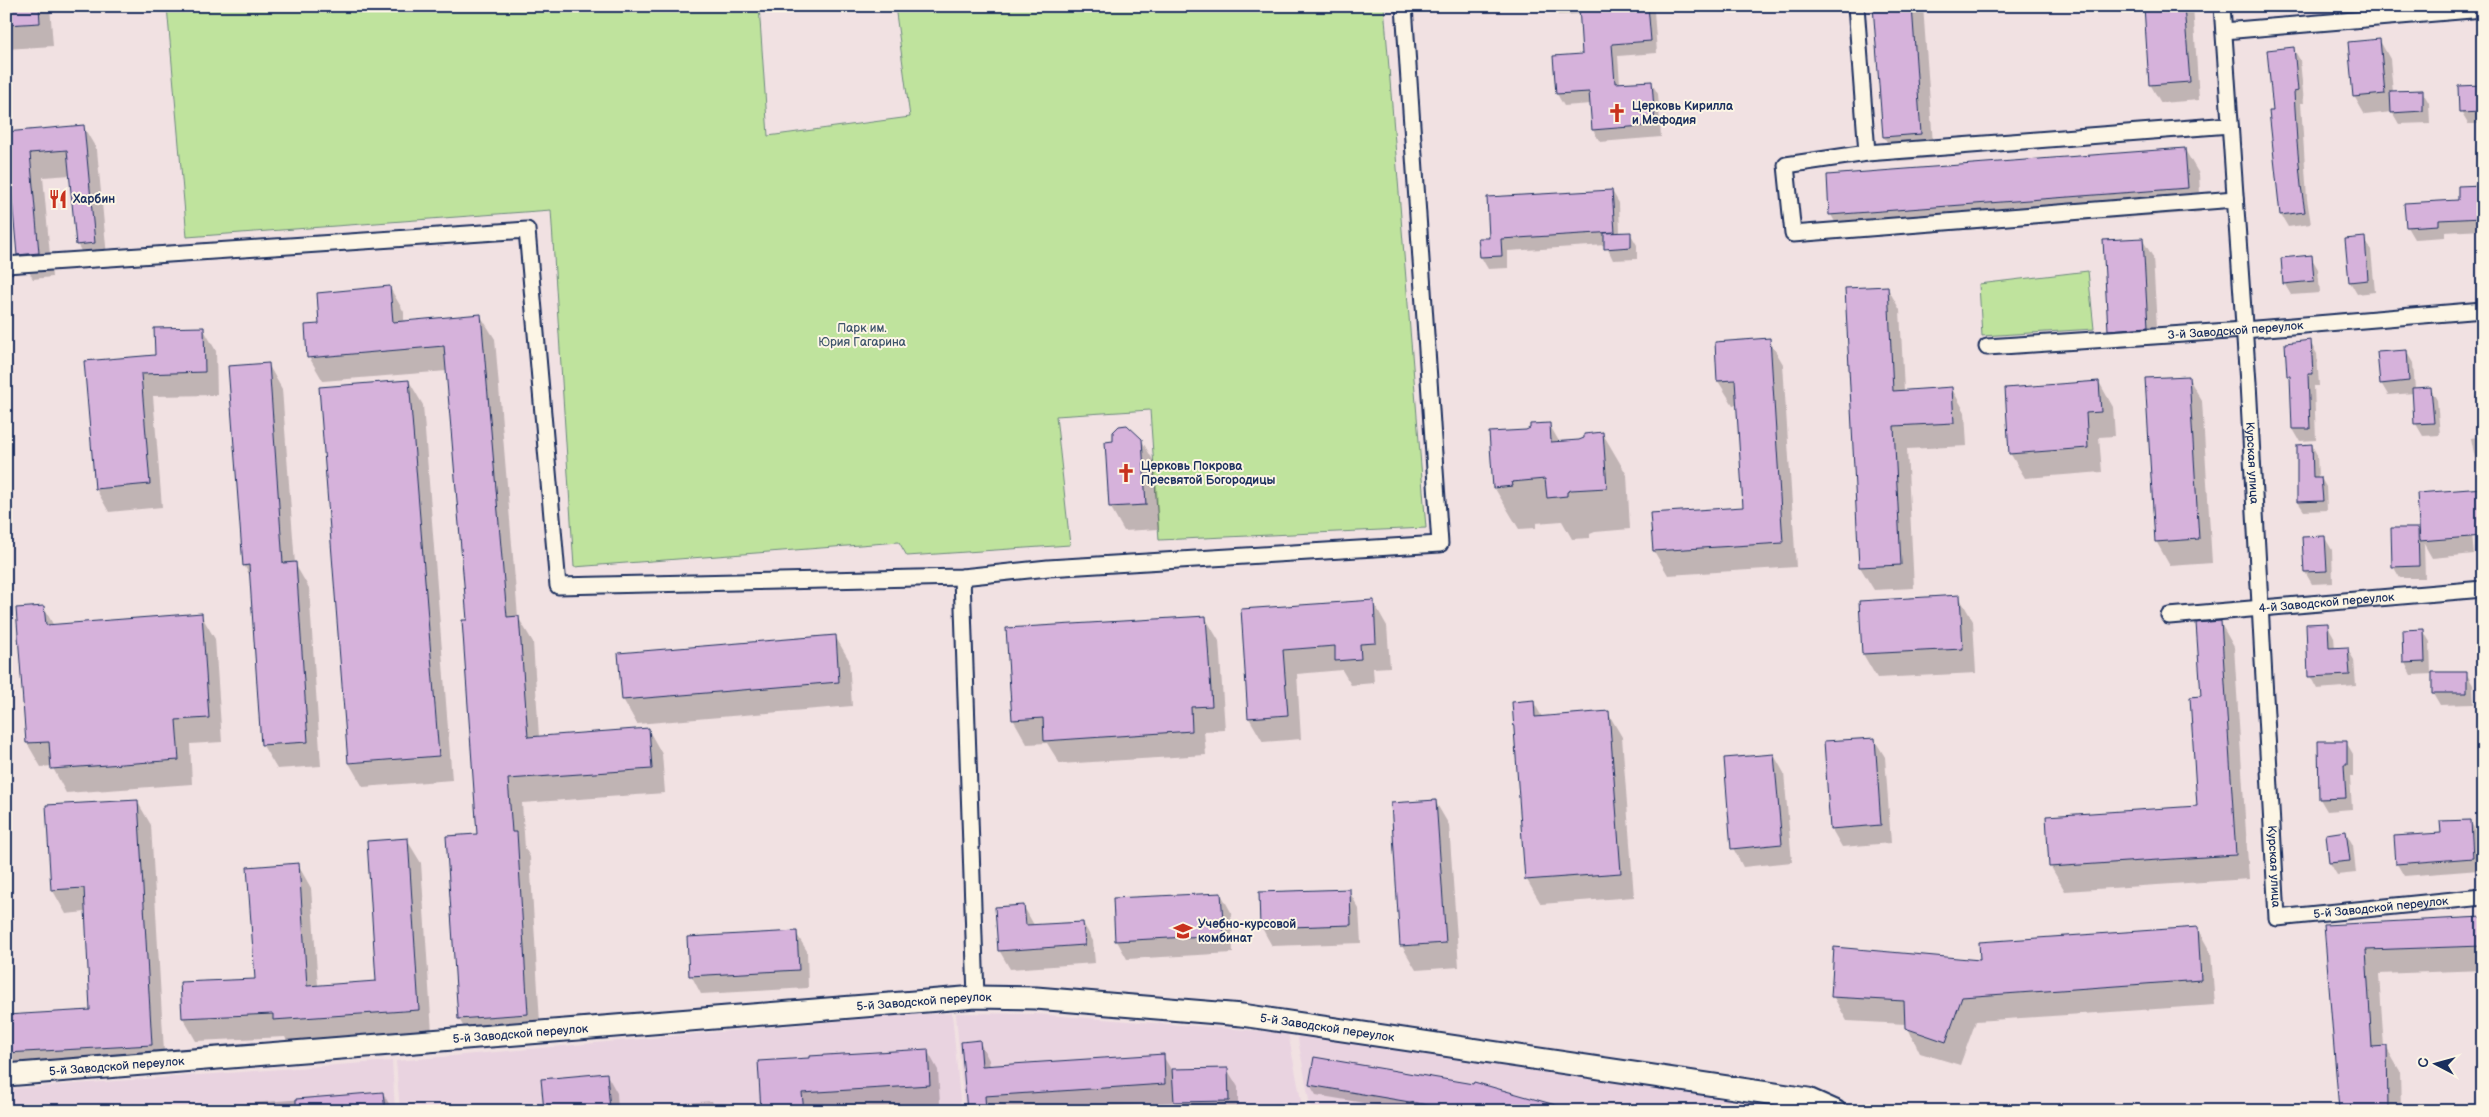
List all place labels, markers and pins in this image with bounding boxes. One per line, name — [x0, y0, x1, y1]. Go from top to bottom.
place label: Церковь Кирилла и Мефодия — [1632, 99, 1734, 128]
church icon: Церковь Кирилла и Мефодия — [1606, 102, 1628, 124]
restaurant icon: Харбин — [47, 188, 69, 210]
place label: Харбин — [72, 192, 115, 207]
place label: Церковь Покрова Пресвятой Богородицы — [1141, 459, 1275, 488]
church icon: Церковь Покрова Пресвятой Богородицы — [1115, 462, 1137, 484]
place label: Учебно-курсовой комбинат — [1198, 917, 1296, 946]
school or university icon: Учебно-курсовой комбинат — [1172, 920, 1194, 942]

